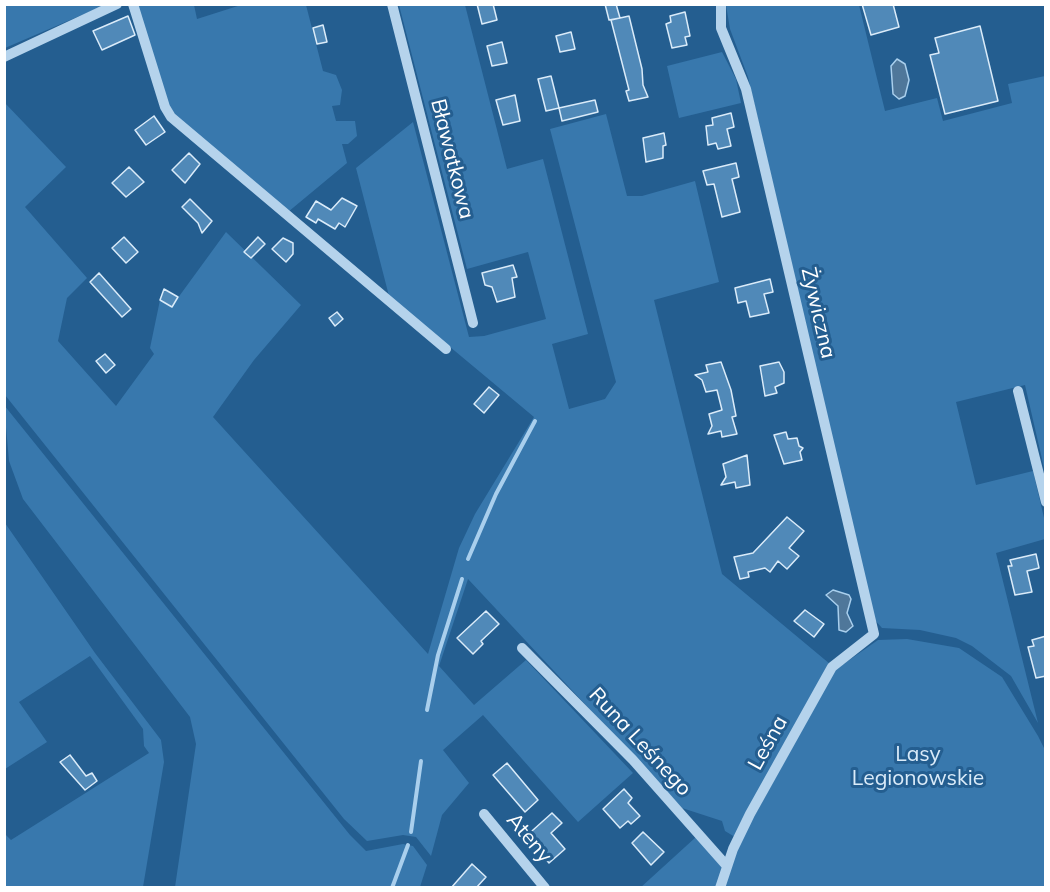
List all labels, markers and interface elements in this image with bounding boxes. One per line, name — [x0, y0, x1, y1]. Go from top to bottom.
street label: Bławatkowa — [425, 96, 479, 222]
street label: Żywiczna — [795, 265, 841, 361]
street label: Runa Leśnego — [584, 683, 696, 801]
street label: Leśna — [743, 711, 793, 775]
park label: Lasy Legionowskie — [852, 742, 984, 792]
street label: Ateny — [501, 808, 557, 868]

